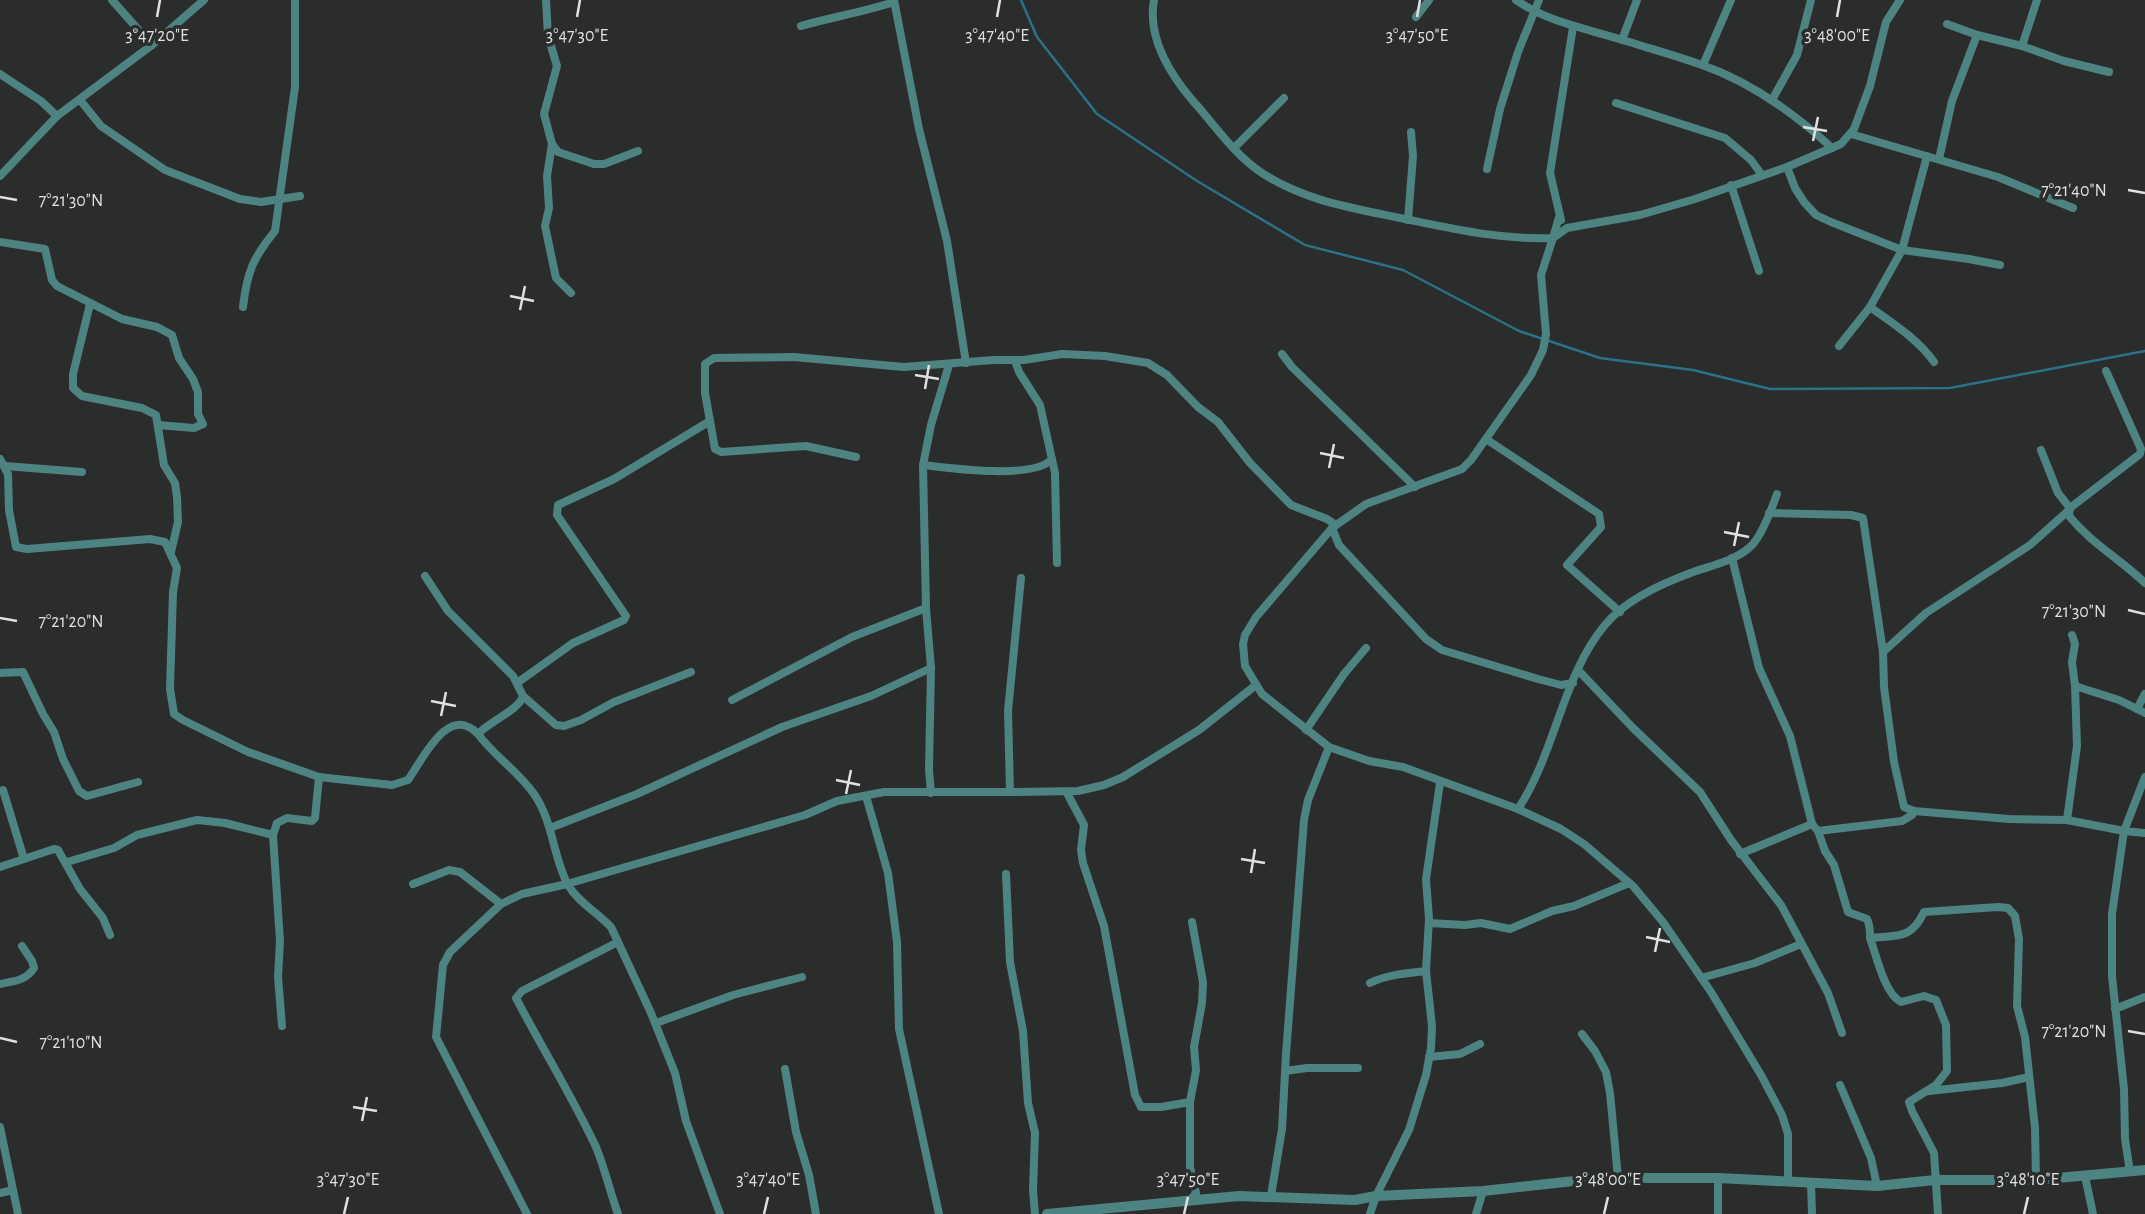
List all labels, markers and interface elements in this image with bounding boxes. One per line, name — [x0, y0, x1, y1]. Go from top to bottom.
text: 3°47'20"E — [125, 27, 189, 45]
text: 3°47'30"E — [546, 27, 609, 45]
text: 3°47'40"E — [965, 27, 1029, 45]
text: 3°47'50"E — [1386, 27, 1449, 45]
text: 3°48'00"E — [1804, 27, 1870, 45]
text: 7°21'40"N — [2041, 182, 2107, 200]
text: 7°21'30"N — [39, 192, 103, 210]
text: 7°21'30"N — [2042, 603, 2106, 621]
text: 7°21'20"N — [38, 613, 104, 631]
text: 7°21'20"N — [2041, 1023, 2107, 1041]
text: 7°21'10"N — [39, 1034, 103, 1052]
text: 3°47'30"E — [317, 1171, 380, 1189]
text: 3°47'40"E — [736, 1171, 800, 1189]
text: 3°47'50"E — [1157, 1171, 1220, 1189]
text: 3°48'00"E — [1575, 1171, 1641, 1189]
text: 3°48'10"E — [1997, 1171, 2059, 1189]

